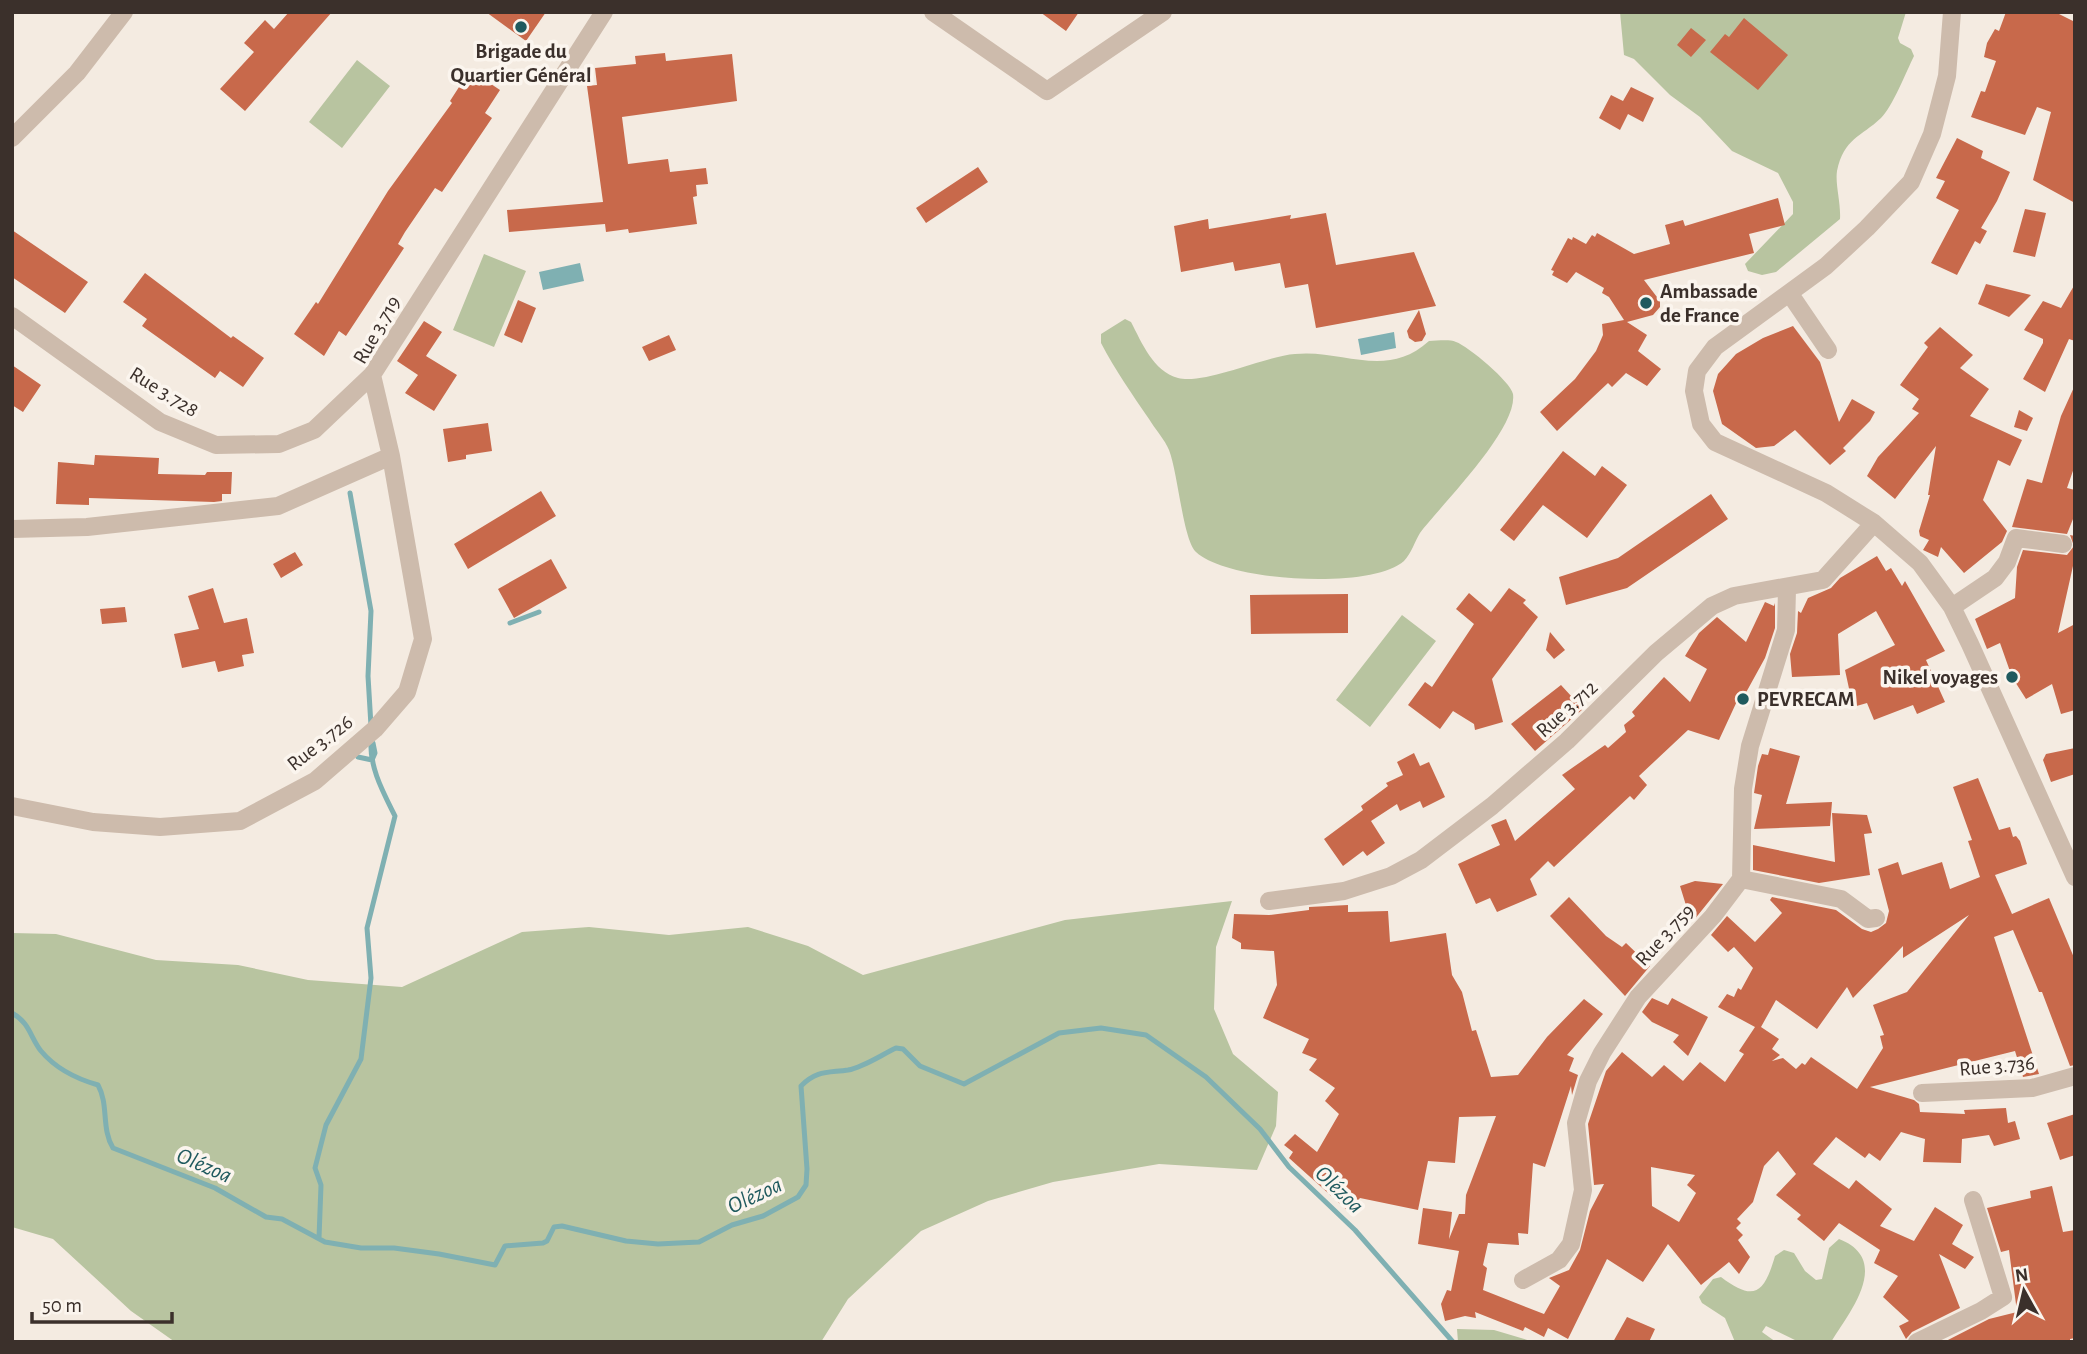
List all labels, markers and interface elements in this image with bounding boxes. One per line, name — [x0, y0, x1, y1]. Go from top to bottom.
marker: Brigade du Quartier Général — [513, 19, 529, 35]
place label: Brigade du Quartier Général — [451, 41, 591, 87]
place label: Ambassade de France — [1660, 281, 1758, 326]
street label: Rue 3.719 — [349, 293, 405, 367]
marker: Ambassade de France — [1638, 295, 1654, 311]
street label: Rue 3.728 — [126, 363, 202, 421]
place label: Nikel voyages — [1883, 667, 1998, 688]
marker: Nikel voyages — [2004, 669, 2020, 685]
street label: Rue 3.712 — [1532, 676, 1602, 742]
place label: PEVRECAM — [1757, 689, 1854, 710]
marker: PEVRECAM — [1735, 691, 1751, 707]
street label: Rue 3.726 — [283, 711, 357, 775]
street label: Rue 3.759 — [1631, 900, 1699, 970]
street label: Rue 3.736 — [1958, 1052, 2036, 1080]
water label: Olézoa — [173, 1144, 235, 1188]
water label: Olézoa — [1310, 1162, 1368, 1218]
water label: Olézoa — [724, 1173, 786, 1219]
north arrow — [1989, 1256, 2059, 1326]
text: N — [2014, 1265, 2030, 1286]
scale bar — [32, 1280, 172, 1324]
text: 50 m — [42, 1295, 82, 1316]

